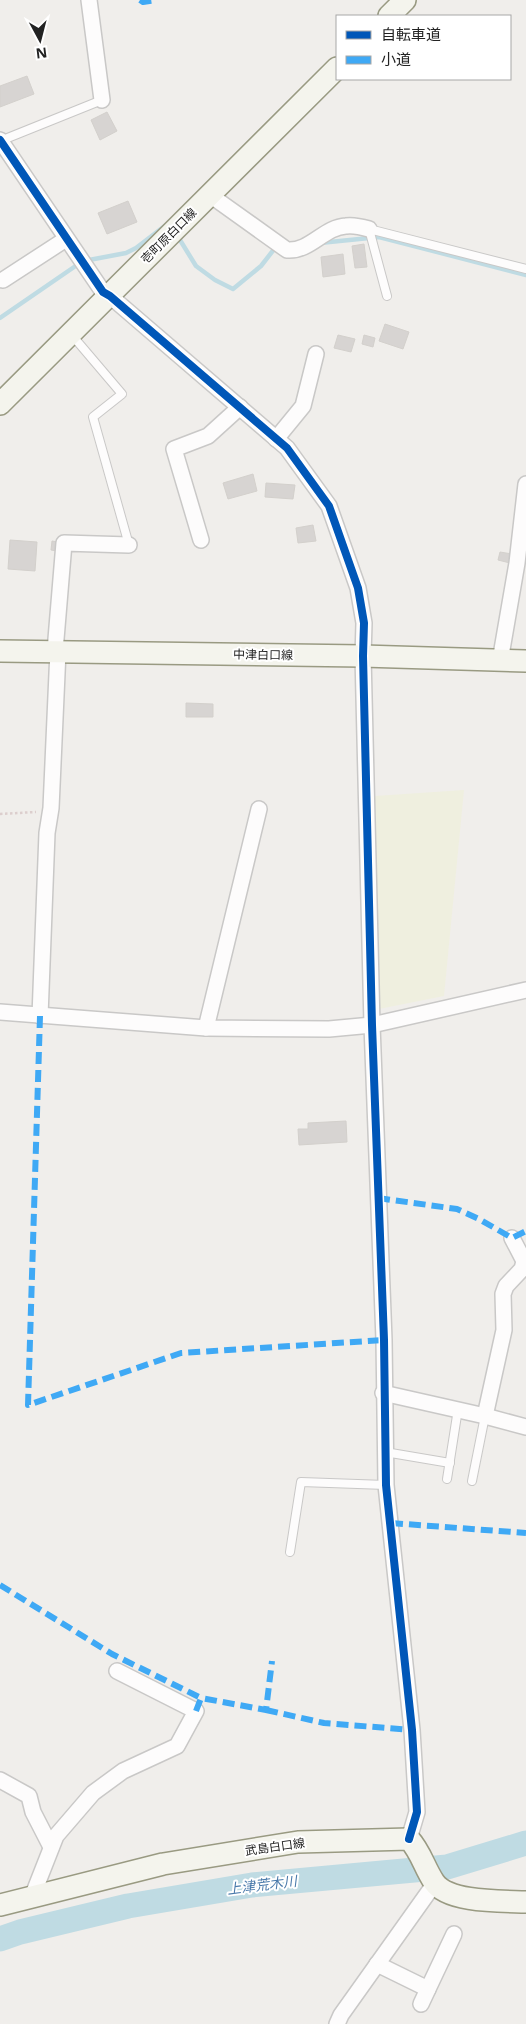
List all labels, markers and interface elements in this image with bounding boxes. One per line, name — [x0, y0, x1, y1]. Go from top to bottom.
north arrow — [15, 15, 65, 65]
legend — [336, 15, 511, 80]
text: 自転車道 — [381, 24, 441, 44]
text: N — [35, 43, 48, 64]
text: 小道 — [381, 49, 411, 69]
street label: 壱町原白口線 — [137, 204, 200, 267]
street label: 中津白口線 — [233, 645, 293, 664]
street label: 武島白口線 — [244, 1834, 306, 1859]
water label: 上津荒木川 — [226, 1871, 300, 1898]

